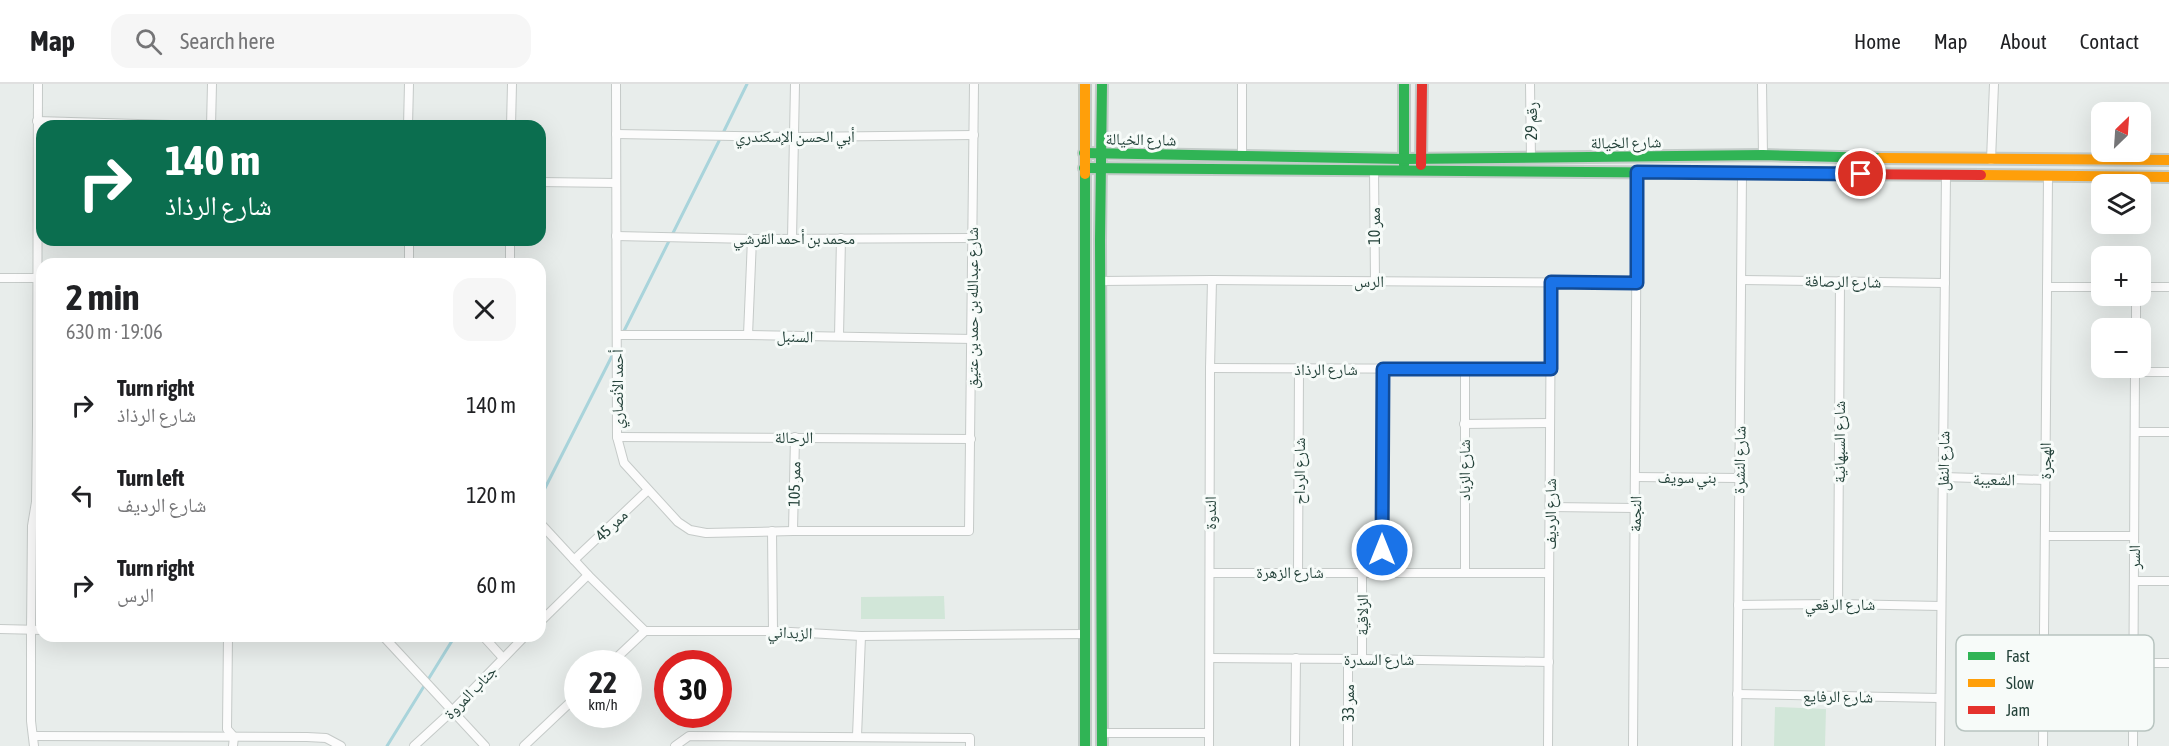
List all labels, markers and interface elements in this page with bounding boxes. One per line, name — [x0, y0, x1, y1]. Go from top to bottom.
search box — [111, 14, 531, 68]
text: Map — [30, 25, 75, 57]
icon: search — [132, 25, 165, 58]
text: Search here — [180, 28, 275, 54]
text: Home — [1854, 29, 1901, 53]
text: Map — [1934, 29, 1968, 53]
text: About — [2001, 29, 2047, 53]
text: Contact — [2080, 29, 2139, 53]
street label: رقم 29 — [1522, 102, 1542, 140]
north arrow — [2091, 102, 2151, 162]
map controls — [2091, 102, 2151, 378]
street label: أبي الحسن الإسكندري — [735, 127, 855, 149]
street label: شارع الخيالة — [1105, 129, 1177, 151]
street label: شارع الخيالة — [1590, 132, 1662, 154]
text: 140 m — [165, 136, 260, 184]
icon: right — [66, 144, 144, 222]
pin — [1835, 148, 1886, 199]
icon: arrive — [1844, 157, 1877, 190]
button: layers — [2091, 174, 2151, 234]
text: شارع الرذاذ — [165, 190, 272, 221]
street label: ممر 10 — [1365, 207, 1384, 245]
street label: شارع عبدالله بن حمد بن عتيق — [963, 227, 983, 389]
street label: محمد بن أحمد القرشي — [733, 229, 855, 251]
button: + — [2091, 246, 2151, 306]
street label: شارع الرصافة — [1804, 271, 1882, 293]
street label: الرس — [1354, 272, 1384, 292]
text: 2 min — [66, 276, 140, 318]
button: close — [453, 278, 516, 341]
button: − — [2091, 318, 2151, 378]
text: 630 m · 19:06 — [66, 320, 163, 343]
street label: السنبل — [777, 327, 813, 347]
street label: أحمد الأنصاري — [608, 349, 630, 429]
street label: شارع الرذاذ — [1294, 360, 1358, 380]
text: Turn right — [117, 375, 194, 401]
icon: right — [66, 389, 99, 422]
text: 140 m — [466, 392, 516, 418]
street label: شارع السبهانية — [1830, 401, 1850, 483]
text: شارع الرذاذ — [117, 403, 196, 426]
street label: شارع النشرة — [1729, 426, 1751, 494]
street label: الرحالة — [775, 428, 813, 447]
street label: شارع النفل — [1933, 431, 1955, 491]
street label: شارع الرداح — [1290, 438, 1310, 504]
street label: شارع الزباد — [1455, 439, 1475, 501]
street label: الهجرة — [2036, 443, 2055, 479]
street label: ممر 105 — [785, 461, 804, 507]
text: Turn left — [117, 465, 184, 491]
street label: بني سويف — [1658, 468, 1716, 490]
street label: الشعيبة — [1973, 470, 2015, 489]
street label: شارع الرديف — [1541, 478, 1561, 550]
icon: left — [66, 479, 99, 512]
text: 120 m — [466, 482, 516, 508]
text: شارع الرديف — [117, 493, 206, 516]
street label: الندوة — [1201, 496, 1220, 530]
street label: النجمة — [1626, 496, 1644, 532]
street label: ممر 45 — [591, 505, 631, 545]
position arrow — [1350, 518, 1414, 582]
street label: السر — [2125, 545, 2144, 570]
text: Turn right — [117, 555, 194, 581]
street label: شارع الزهرة — [1256, 563, 1324, 583]
icon: right — [66, 569, 99, 602]
text: 60 m — [476, 572, 516, 598]
text: الرس — [117, 583, 154, 606]
street label: الزلاقية — [1353, 594, 1372, 636]
street label: شارع الرقعي — [1805, 595, 1875, 617]
street label: الزبداني — [767, 622, 813, 646]
legend — [1956, 635, 2154, 731]
text: Fast — [2006, 647, 2030, 665]
speed limit sign: 30 — [654, 650, 732, 728]
street label: شارع السدرة — [1344, 650, 1414, 670]
street label: جناب المروة — [440, 661, 501, 723]
text: 22 — [589, 665, 617, 699]
text: Slow — [2006, 674, 2034, 692]
street label: ممر 33 — [1339, 684, 1358, 722]
street label: شارع الرفايع — [1803, 686, 1873, 708]
text: km/h — [588, 696, 618, 713]
text: Jam — [2006, 701, 2030, 719]

